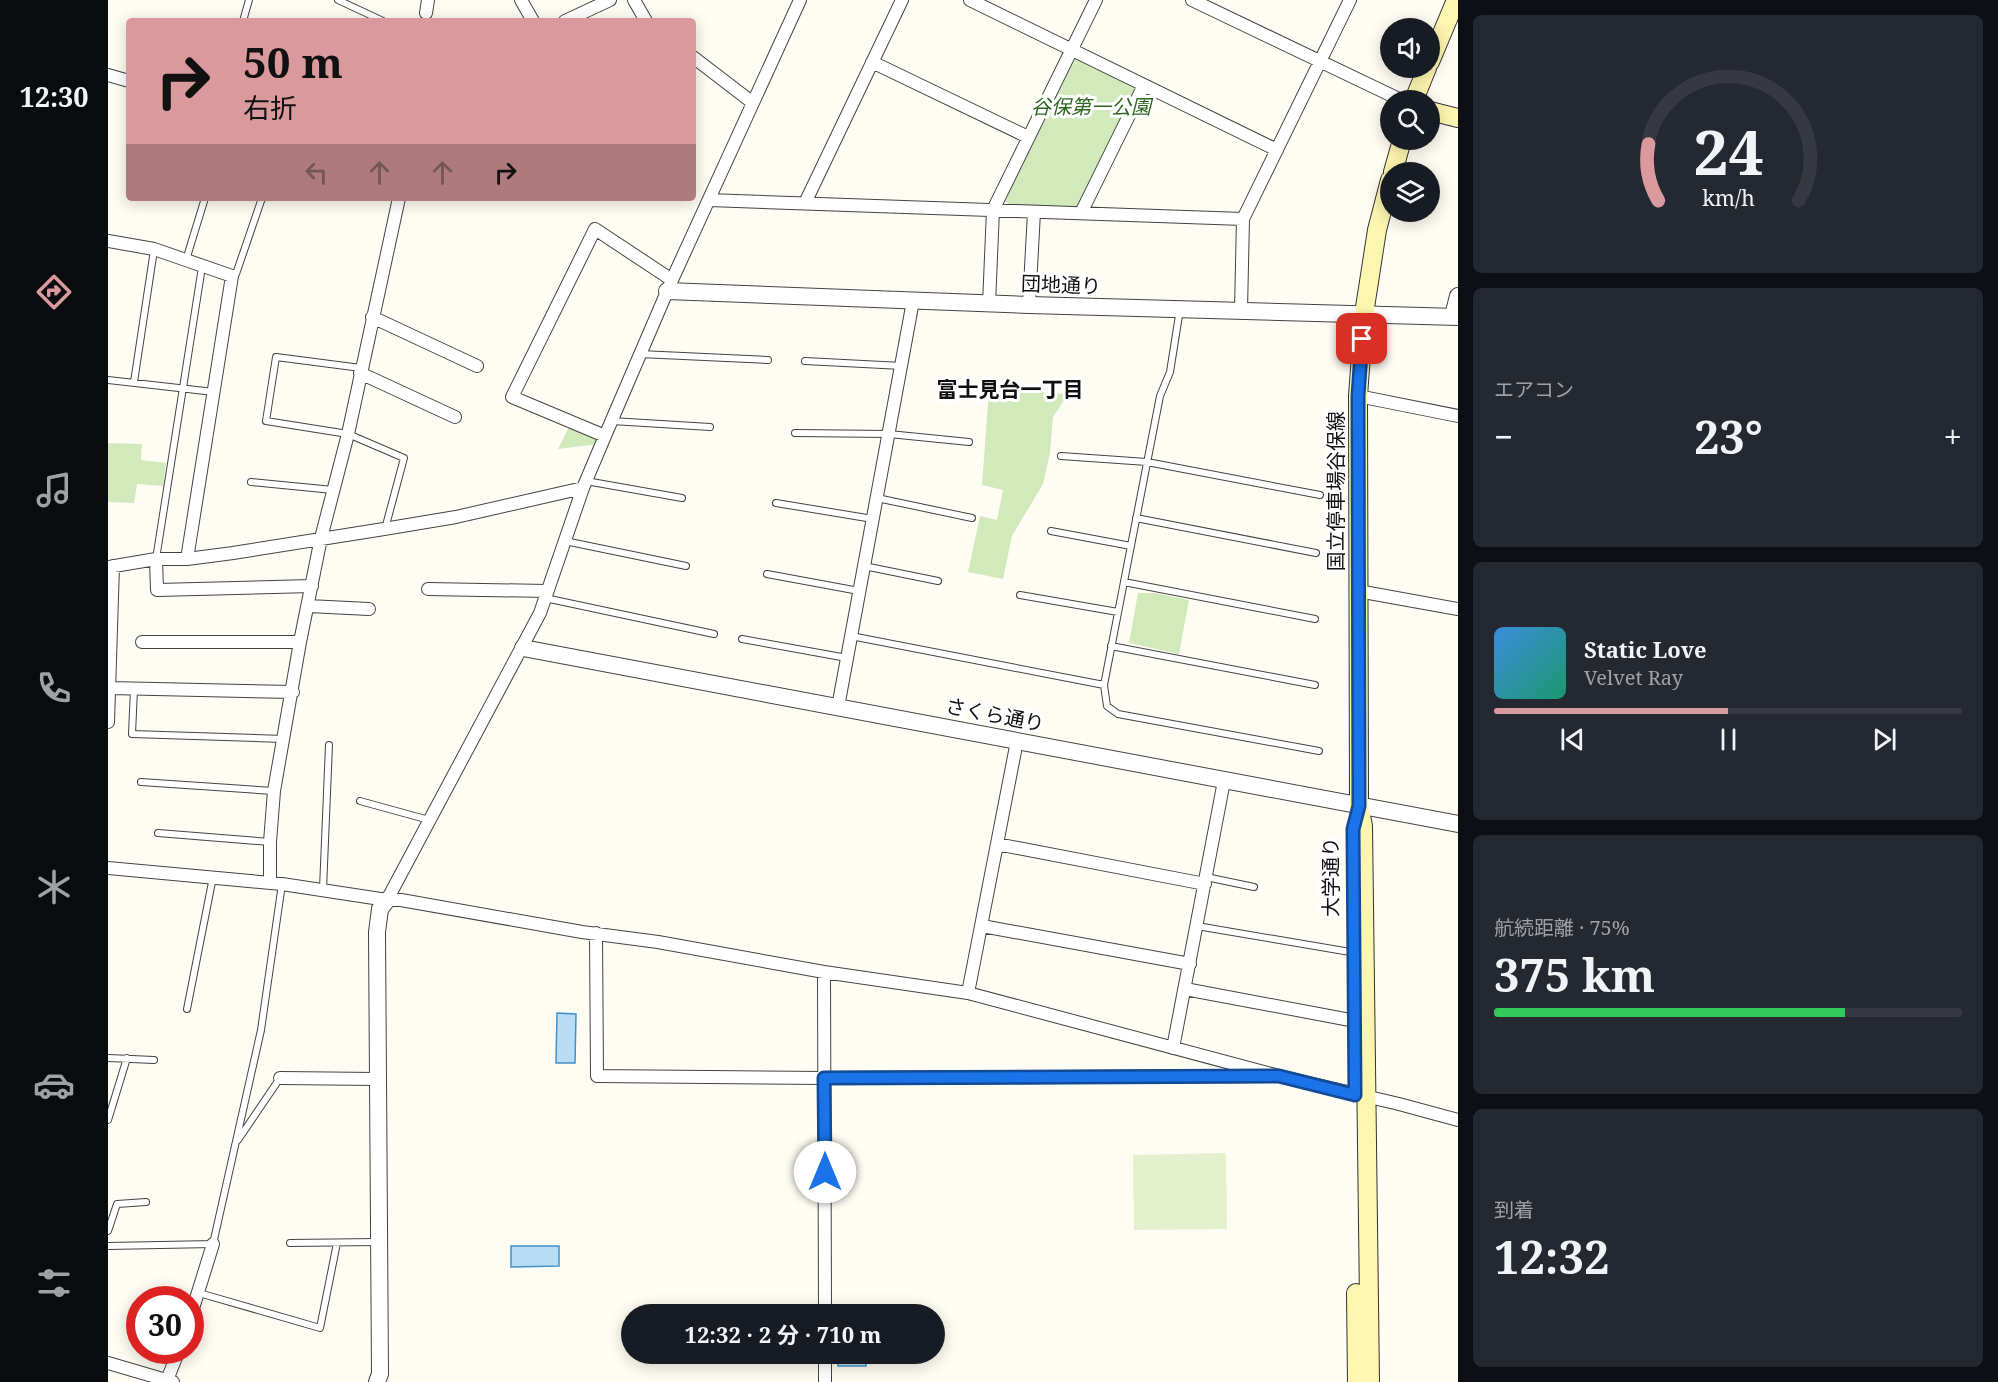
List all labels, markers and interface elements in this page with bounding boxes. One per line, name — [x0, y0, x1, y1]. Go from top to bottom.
map controls — [1380, 18, 1440, 222]
button: sound — [1380, 18, 1440, 78]
text: 50 m — [243, 33, 343, 90]
icon: right — [144, 42, 222, 120]
text: 12:30 — [19, 78, 89, 115]
text: 右折 — [243, 89, 297, 126]
button: search — [1380, 90, 1440, 150]
park label: 谷保第一公園 — [1031, 93, 1154, 120]
text: 24 — [1693, 108, 1763, 193]
icon: left — [300, 156, 333, 189]
icon: ahead — [363, 156, 396, 189]
icon: ahead — [426, 156, 459, 189]
icon: right — [489, 156, 522, 189]
button: layers — [1380, 162, 1440, 222]
text: km/h — [1702, 184, 1755, 213]
street label: 団地通り — [1021, 270, 1101, 299]
icon: directions — [33, 271, 75, 313]
pin — [1336, 313, 1387, 364]
icon: arrive — [1345, 322, 1378, 355]
district label: 富士見台一丁目 — [937, 375, 1084, 403]
text: エアコン — [1494, 376, 1574, 403]
text: 23° — [1694, 406, 1763, 467]
street label: 国立停車場谷保線 — [1322, 411, 1349, 571]
text: − — [1494, 414, 1513, 459]
text: + — [1944, 414, 1962, 459]
icon: music — [33, 469, 75, 511]
text: Static Love — [1584, 634, 1707, 664]
text: Velvet Ray — [1584, 664, 1683, 691]
icon: phone — [33, 667, 75, 709]
street label: さくら通り — [943, 692, 1047, 737]
icon: previous — [1556, 723, 1589, 756]
icon: pause — [1712, 723, 1745, 756]
icon: next — [1868, 723, 1901, 756]
street label: 大学通り — [1317, 837, 1344, 917]
icon: climate — [33, 866, 75, 908]
text: 航続距離 · 75% — [1494, 914, 1630, 941]
text: 375 km — [1494, 944, 1655, 1005]
icon: car — [33, 1064, 75, 1106]
position arrow — [793, 1140, 857, 1204]
text: 到着 — [1494, 1196, 1534, 1223]
text: 12:32 — [1494, 1226, 1609, 1287]
icon: filters — [33, 1262, 75, 1304]
speed limit sign: 30 — [126, 1286, 204, 1364]
text: 12:32 · 2 分 · 710 m — [684, 1319, 882, 1349]

